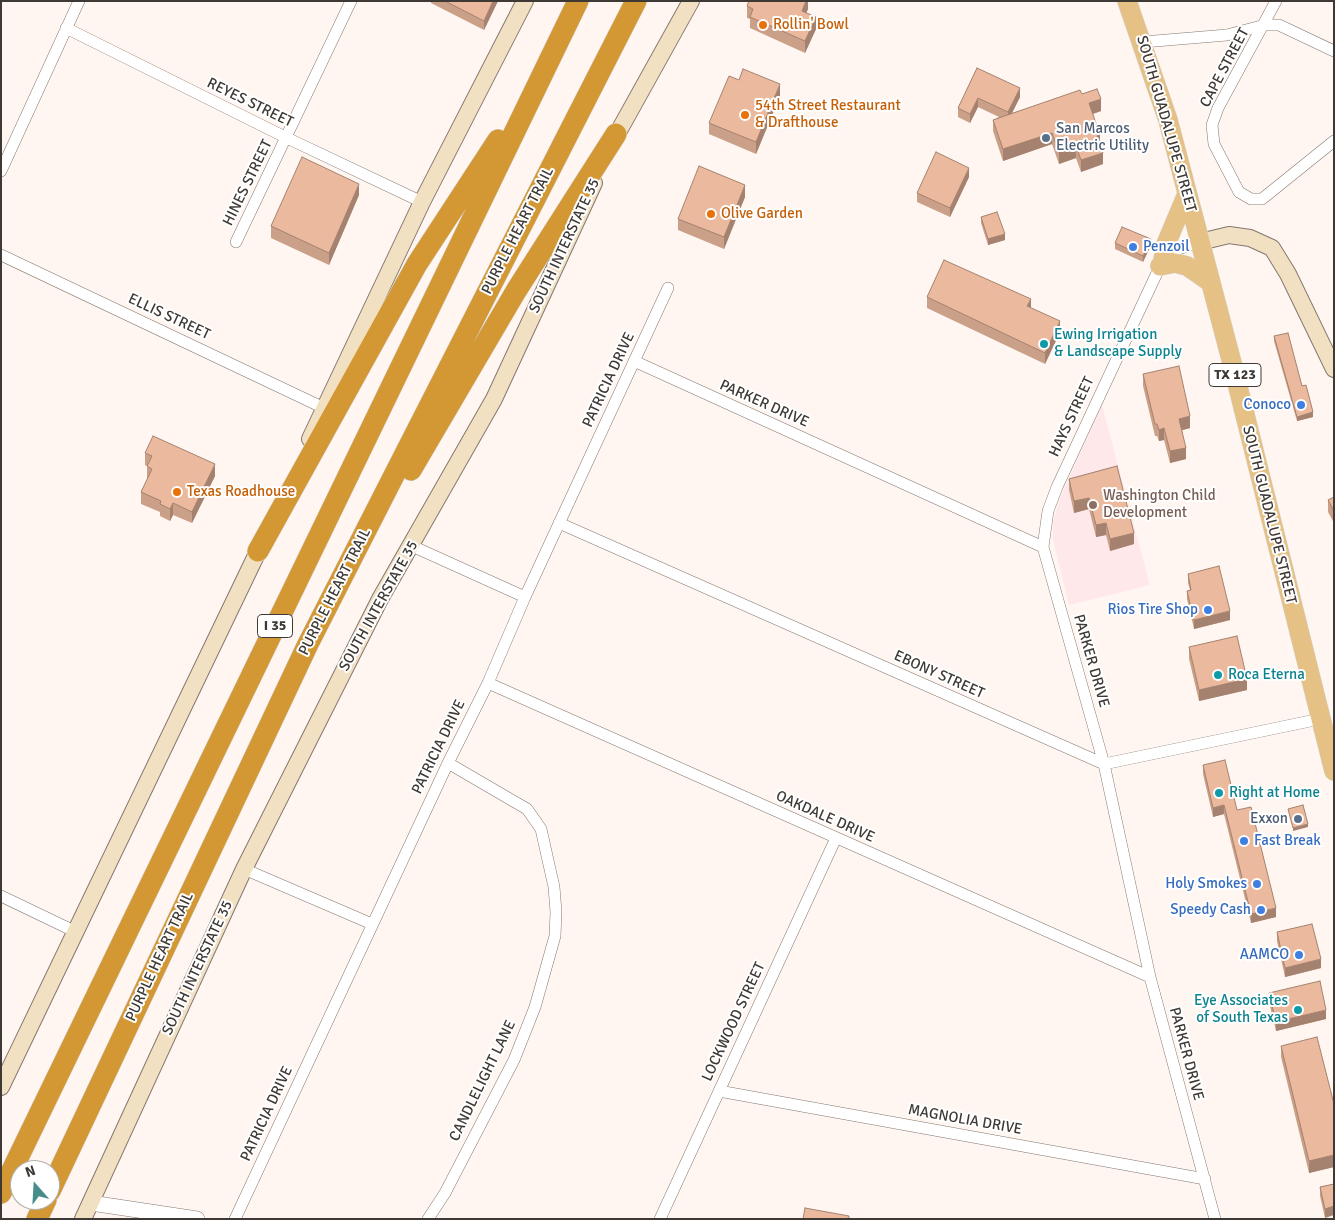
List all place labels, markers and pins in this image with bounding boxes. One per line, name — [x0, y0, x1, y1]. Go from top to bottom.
place label: Rollin' Bowl — [773, 16, 849, 34]
marker: Rollin' Bowl — [757, 19, 769, 31]
place label: 54th Street Restaurant & Drafthouse — [755, 97, 901, 132]
marker: 54th Street Restaurant & Drafthouse — [739, 109, 751, 121]
place label: San Marcos Electric Utility — [1056, 120, 1149, 155]
marker: San Marcos Electric Utility — [1040, 132, 1052, 144]
place label: Olive Garden — [721, 205, 803, 223]
marker: Olive Garden — [705, 208, 717, 220]
place label: Penzoil — [1143, 238, 1190, 256]
marker: Penzoil — [1127, 241, 1139, 253]
place label: Ewing Irrigation & Landscape Supply — [1054, 326, 1182, 361]
marker: Ewing Irrigation & Landscape Supply — [1038, 338, 1050, 350]
place label: Conoco — [1243, 396, 1291, 414]
marker: Conoco — [1295, 399, 1307, 411]
place label: Texas Roadhouse — [187, 483, 295, 501]
marker: Texas Roadhouse — [171, 486, 183, 498]
place label: Washington Child Development — [1103, 487, 1216, 522]
marker: Washington Child Development — [1087, 499, 1099, 511]
place label: Rios Tire Shop — [1108, 601, 1198, 619]
marker: Rios Tire Shop — [1202, 604, 1214, 616]
place label: Roca Eterna — [1228, 666, 1305, 684]
marker: Roca Eterna — [1212, 669, 1224, 681]
place label: Right at Home — [1229, 784, 1320, 802]
marker: Right at Home — [1213, 787, 1225, 799]
place label: Exxon — [1250, 810, 1288, 828]
marker: Exxon — [1292, 813, 1304, 825]
place label: Fast Break — [1254, 832, 1321, 850]
marker: Fast Break — [1238, 835, 1250, 847]
place label: Holy Smokes — [1165, 875, 1247, 893]
marker: Holy Smokes — [1251, 878, 1263, 890]
place label: Speedy Cash — [1170, 901, 1251, 919]
marker: Speedy Cash — [1255, 904, 1267, 916]
place label: AAMCO — [1240, 946, 1289, 964]
marker: AAMCO — [1293, 949, 1305, 961]
place label: Eye Associates of South Texas — [1194, 992, 1288, 1027]
marker: Eye Associates of South Texas — [1292, 1004, 1304, 1016]

